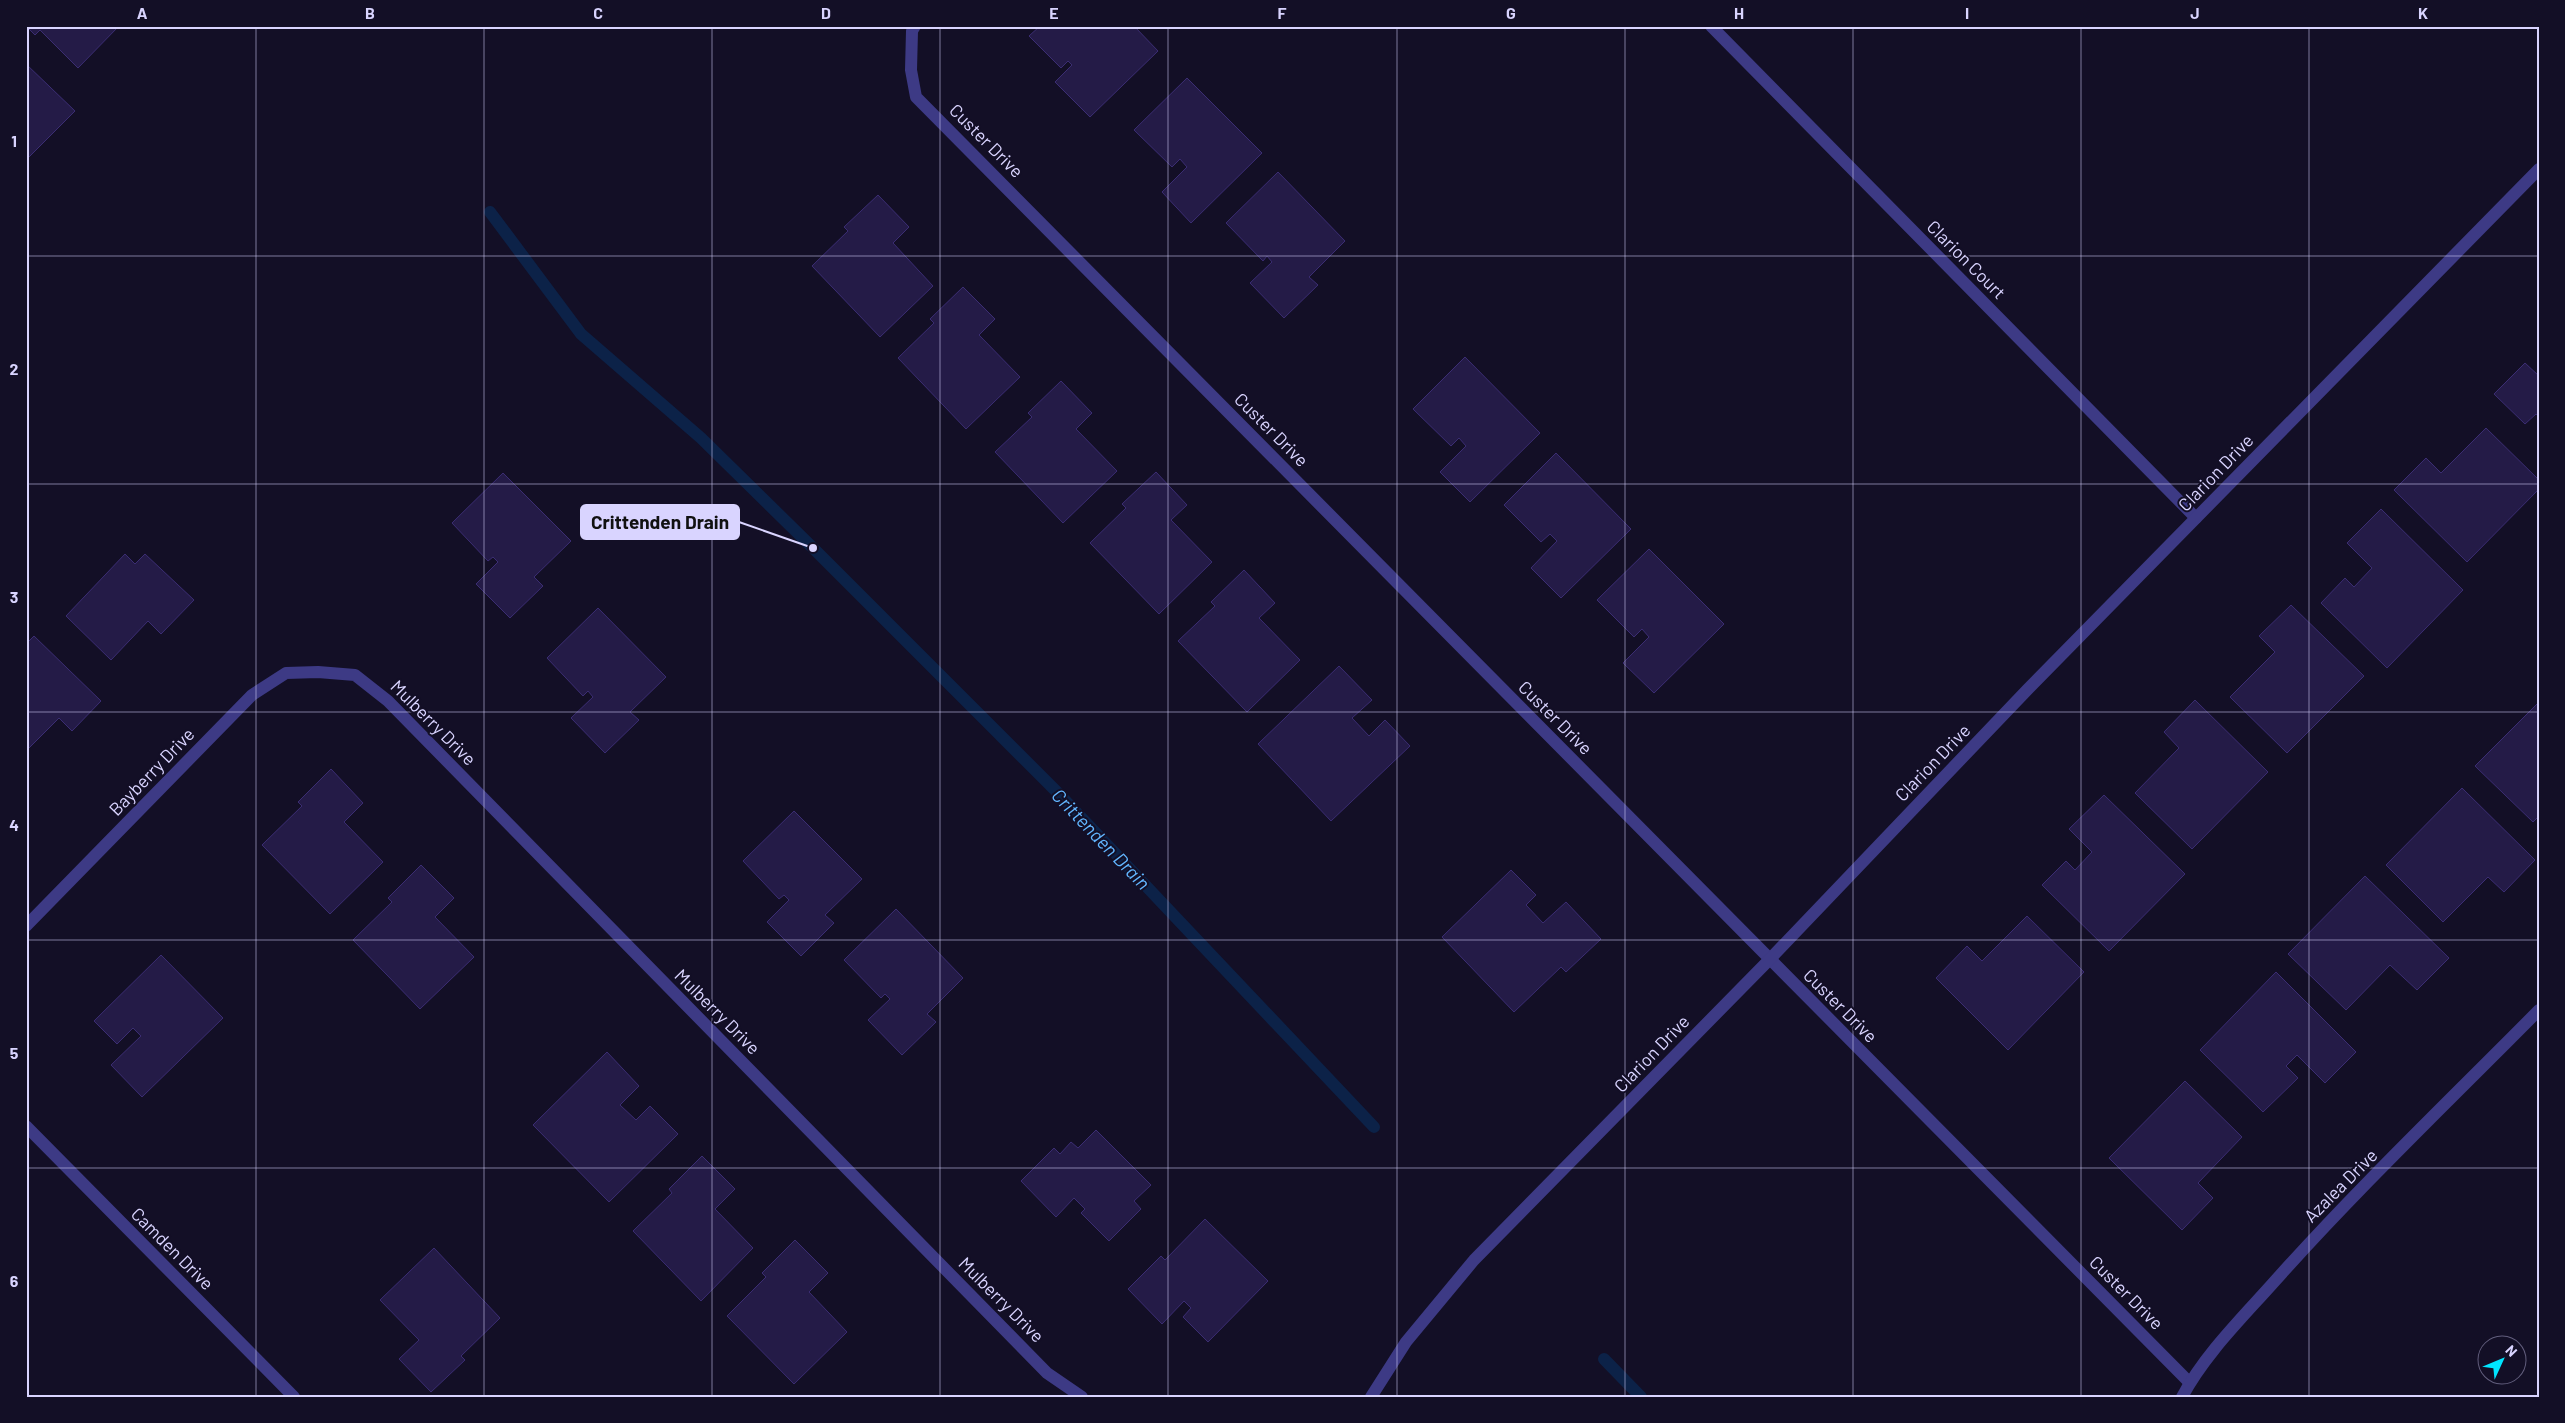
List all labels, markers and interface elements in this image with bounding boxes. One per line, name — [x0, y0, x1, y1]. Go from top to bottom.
text: A — [137, 3, 148, 22]
text: B — [365, 3, 375, 22]
text: C — [593, 3, 603, 22]
text: D — [821, 3, 831, 22]
text: E — [1049, 3, 1059, 22]
text: F — [1278, 3, 1287, 22]
text: G — [1506, 3, 1516, 22]
text: H — [1734, 3, 1744, 22]
text: I — [1965, 3, 1969, 22]
text: J — [2190, 3, 2200, 22]
text: K — [2418, 3, 2428, 22]
street label: Custer Drive — [945, 99, 1028, 182]
text: 1 — [11, 131, 17, 150]
street label: Clarion Court — [1923, 215, 2011, 303]
text: 2 — [10, 359, 19, 378]
street label: Custer Drive — [1230, 388, 1313, 471]
street label: Clarion Drive — [2173, 429, 2257, 515]
callout: Crittenden Drain — [581, 505, 739, 539]
text: Crittenden Drain — [591, 510, 729, 533]
text: 3 — [10, 587, 18, 606]
street label: Mulberry Drive — [386, 675, 481, 770]
street label: Custer Drive — [1514, 676, 1597, 759]
street label: Clarion Drive — [1890, 719, 1974, 805]
street label: Bayberry Drive — [104, 723, 199, 820]
water label: Crittenden Drain — [1047, 783, 1155, 894]
text: 4 — [9, 815, 19, 834]
street label: Mulberry Drive — [670, 964, 765, 1059]
street label: Custer Drive — [1799, 964, 1882, 1047]
street label: Clarion Drive — [1609, 1010, 1693, 1096]
text: 5 — [10, 1043, 19, 1062]
street label: Azalea Drive — [2299, 1144, 2382, 1227]
street label: Camden Drive — [127, 1202, 219, 1294]
street label: Custer Drive — [2085, 1251, 2168, 1334]
street label: Mulberry Drive — [954, 1252, 1049, 1347]
text: 6 — [10, 1271, 19, 1290]
north arrow — [2478, 1336, 2528, 1386]
text: N — [2502, 1341, 2521, 1360]

